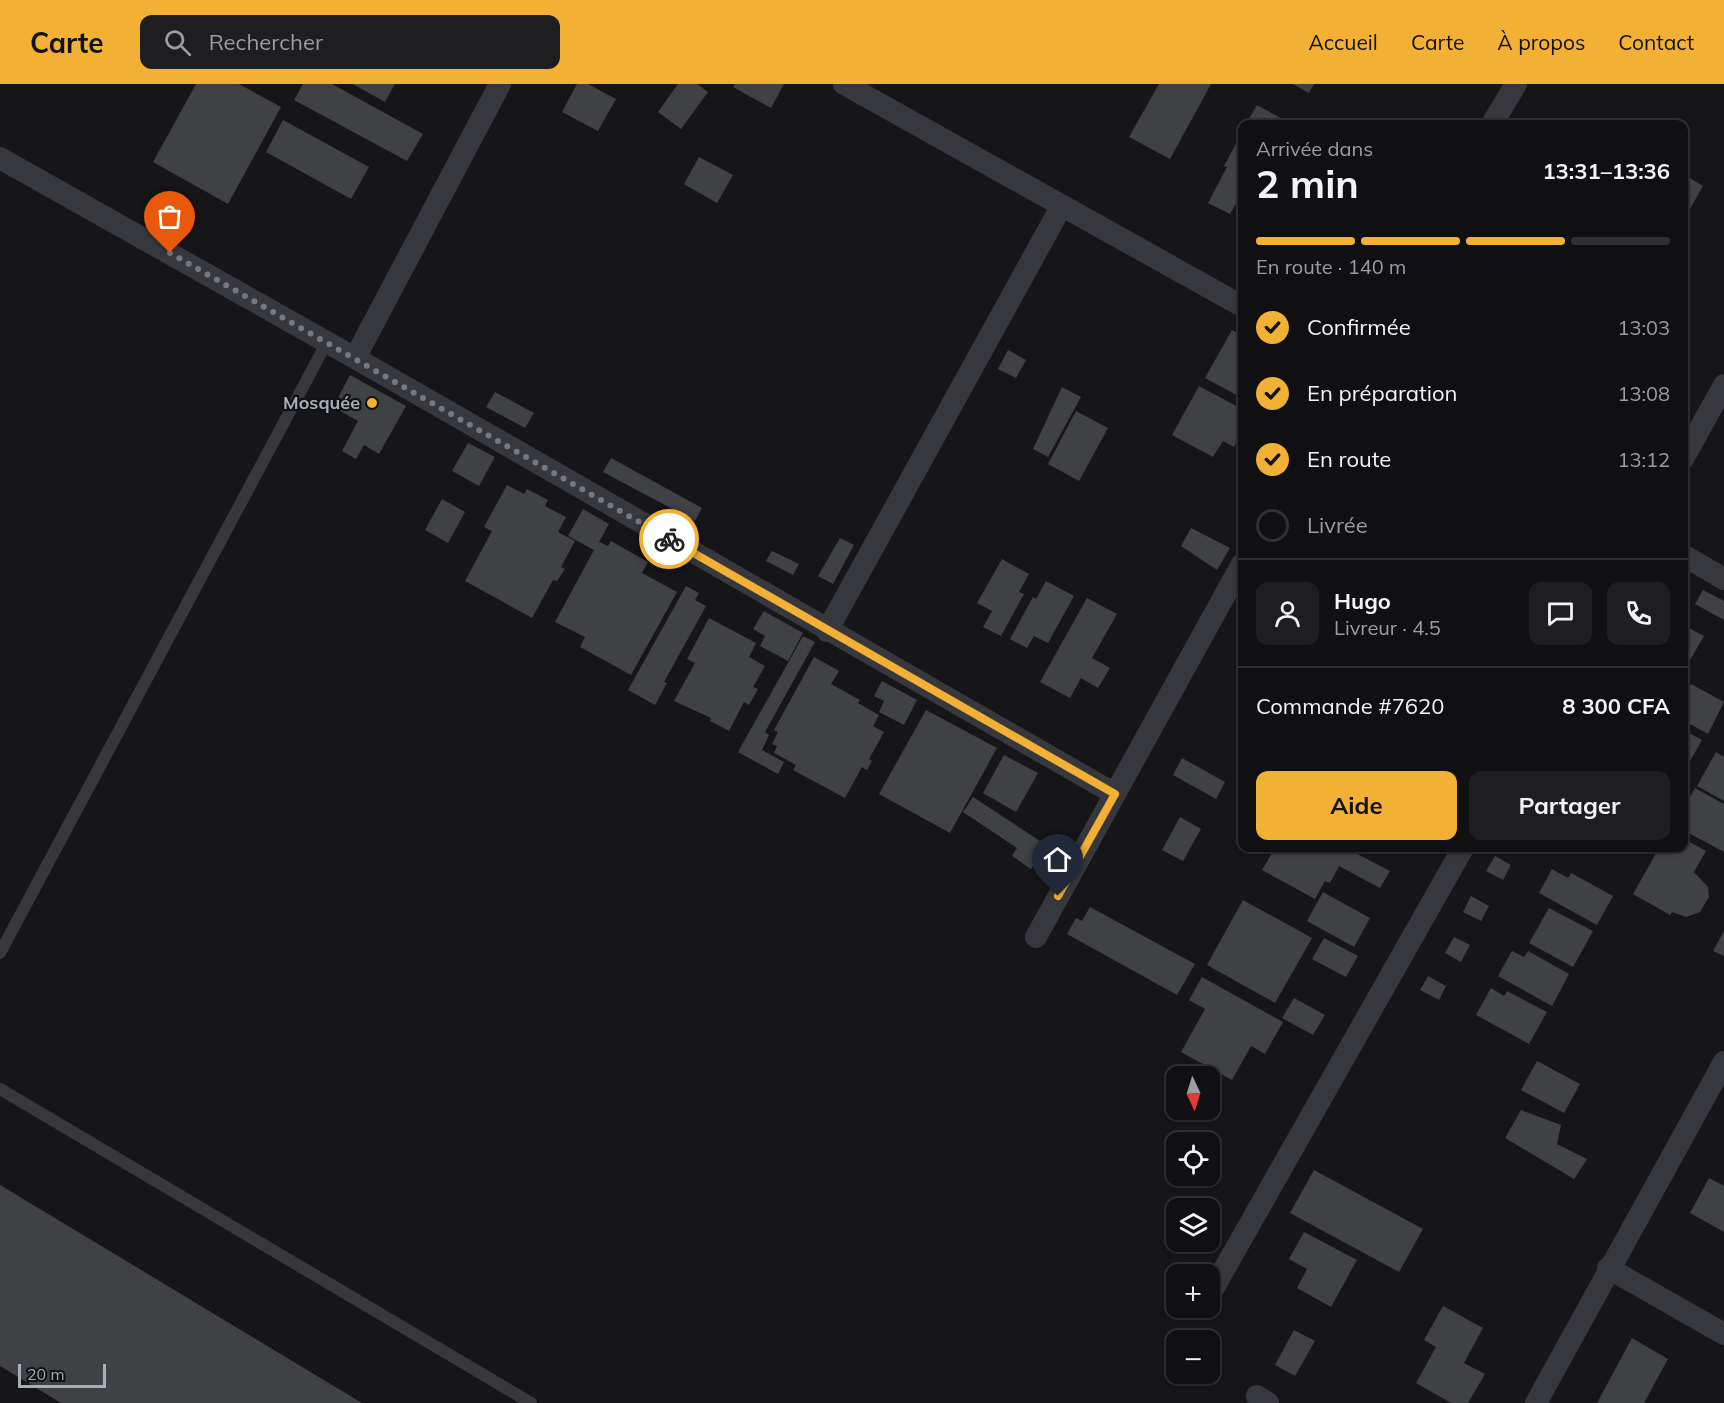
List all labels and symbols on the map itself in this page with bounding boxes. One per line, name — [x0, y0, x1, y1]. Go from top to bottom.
pin — [144, 191, 195, 253]
place label: Mosquée — [283, 391, 360, 414]
marker: Mosquée — [365, 396, 379, 410]
courier — [639, 509, 699, 569]
pin — [1032, 834, 1083, 896]
north arrow — [1166, 1066, 1220, 1120]
scale bar — [18, 1361, 106, 1388]

